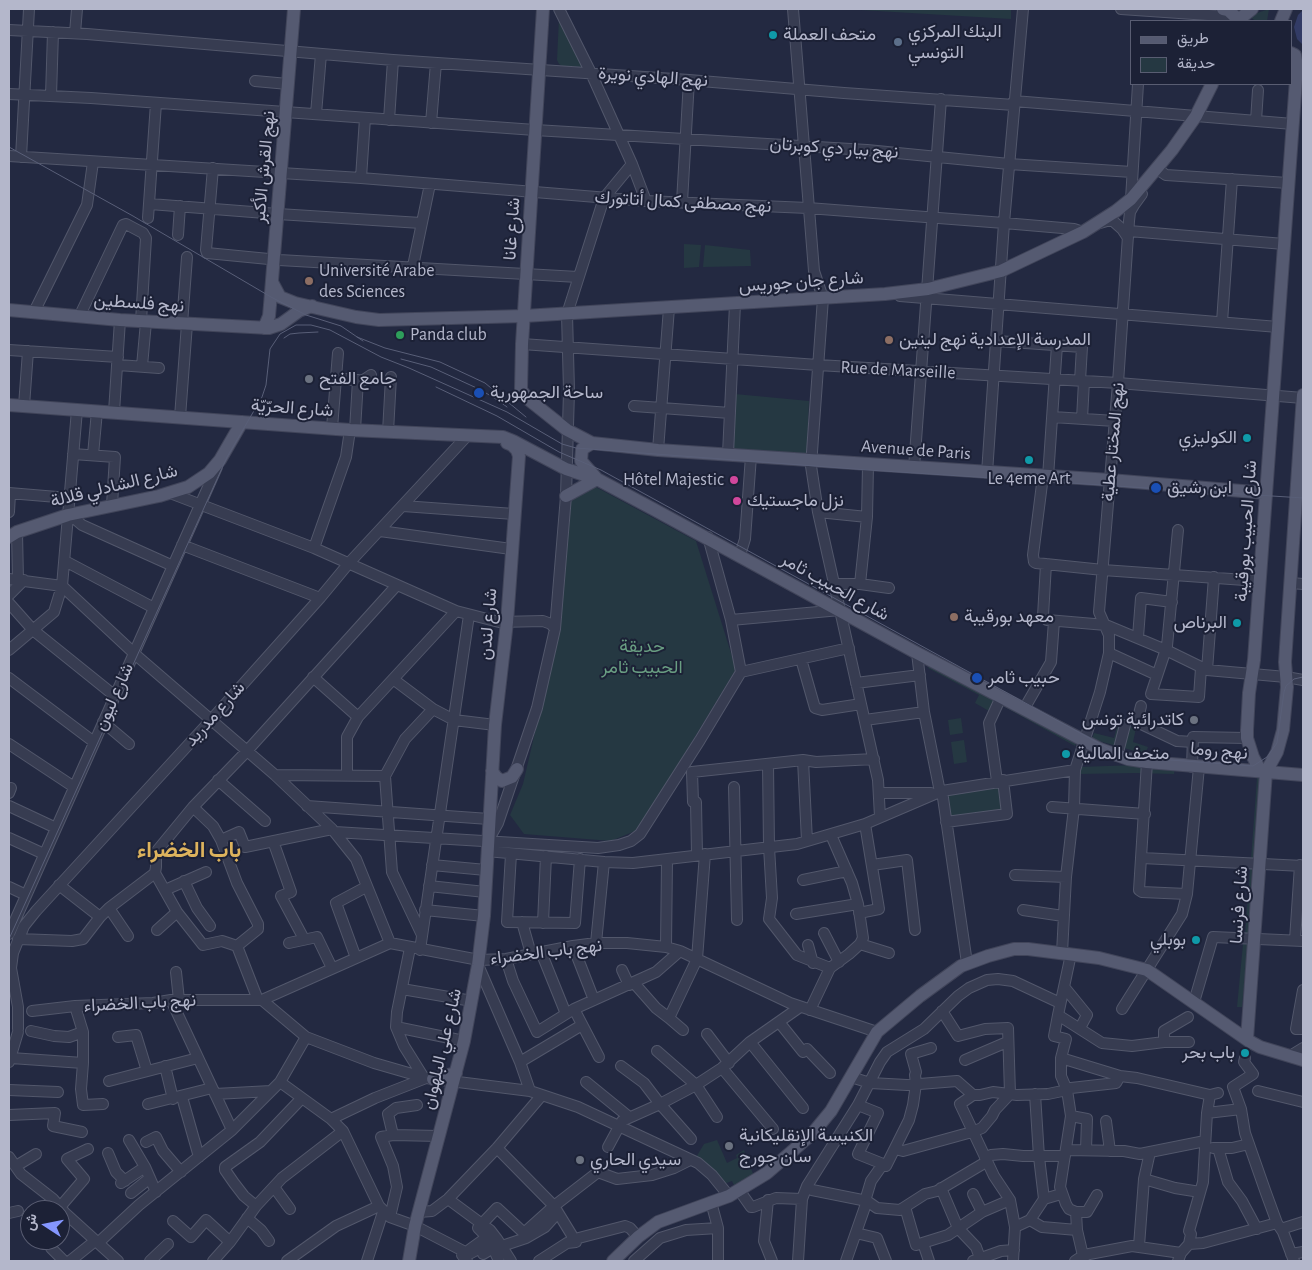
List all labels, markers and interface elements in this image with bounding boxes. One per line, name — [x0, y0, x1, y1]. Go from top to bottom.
legend — [1130, 20, 1292, 85]
place label: البنك المركزي التونسي — [908, 21, 1002, 64]
place label: متحف العملة — [783, 24, 876, 46]
marker: متحف العملة — [767, 29, 779, 41]
text: طريق — [1177, 31, 1209, 46]
marker: البنك المركزي التونسي — [892, 36, 904, 48]
text: حديقة — [1177, 56, 1215, 71]
street label: نهج الهادي نويرة — [597, 62, 709, 92]
street label: نهج القرش الأكبر — [248, 110, 280, 224]
street label: نهج بيار دي كوبرتان — [769, 133, 899, 163]
street label: نهج مصطفى كمال أتاتورك — [594, 187, 772, 217]
street label: شارع غانا — [499, 197, 525, 261]
place label: Université Arabe des Sciences — [319, 260, 435, 302]
street label: شارع جان جوريس — [738, 267, 864, 297]
marker: Université Arabe des Sciences — [303, 275, 315, 287]
street label: نهج فلسطين — [93, 289, 185, 317]
place label: Panda club — [410, 324, 487, 346]
marker: Panda club — [394, 329, 406, 341]
place label: المدرسة الإعدادية نهج لينين — [899, 329, 1091, 351]
marker: المدرسة الإعدادية نهج لينين — [883, 334, 895, 346]
street label: Rue de Marseille — [840, 356, 956, 384]
place label: جامع الفتح — [319, 368, 396, 390]
marker: جامع الفتح — [303, 373, 315, 385]
place label: ساحة الجمهورية — [490, 382, 603, 404]
street label: نهج المختار عطية — [1097, 382, 1129, 502]
marker: ساحة الجمهورية — [472, 386, 486, 400]
street label: شارع الحرّيّة — [250, 394, 334, 422]
place label: الكوليزي — [1178, 427, 1237, 449]
marker: الكوليزي — [1241, 432, 1253, 444]
street label: Avenue de Paris — [860, 435, 972, 465]
marker: Le 4eme Art — [1023, 454, 1035, 466]
street label: شارع الحبيب بورقيبة — [1230, 459, 1262, 603]
street label: شارع الشادلي قلالة — [48, 460, 180, 512]
place label: Le 4eme Art — [988, 468, 1070, 490]
place label: Hôtel Majestic — [623, 469, 724, 491]
marker: Hôtel Majestic — [728, 474, 740, 486]
place label: ابن رشيق — [1167, 477, 1232, 499]
marker: ابن رشيق — [1149, 481, 1163, 495]
place label: نزل ماجستيك — [747, 490, 844, 512]
marker: نزل ماجستيك — [731, 495, 743, 507]
street label: شارع الحبيب ثامر — [777, 548, 893, 626]
street label: شارع لندن — [474, 587, 502, 661]
place label: معهد بورقيبة — [964, 606, 1054, 628]
marker: معهد بورقيبة — [948, 611, 960, 623]
place label: البرناص — [1173, 612, 1227, 634]
marker: البرناص — [1231, 617, 1243, 629]
park label: حديقة الحبيب ثامر — [601, 636, 683, 679]
street label: شارع ليون — [89, 660, 139, 734]
place label: حبيب ثامر — [988, 667, 1060, 689]
marker: حبيب ثامر — [970, 671, 984, 685]
street label: شارع مدريد — [180, 677, 250, 751]
place label: كاتدرائية تونس — [1082, 709, 1184, 731]
marker: كاتدرائية تونس — [1188, 714, 1200, 726]
street label: نهج روما — [1189, 738, 1249, 764]
place label: متحف المالية — [1076, 743, 1169, 765]
marker: متحف المالية — [1060, 748, 1072, 760]
district label: باب الخضراء — [137, 837, 241, 863]
street label: شارع فرنسا — [1226, 865, 1252, 945]
place label: بوبلي — [1150, 929, 1186, 951]
street label: نهج باب الخضراء — [489, 934, 603, 970]
marker: بوبلي — [1190, 934, 1202, 946]
street label: شارع علي البلهوان — [418, 986, 466, 1112]
street label: نهج باب الخضراء — [83, 989, 197, 1017]
place label: باب بحر — [1182, 1042, 1235, 1064]
marker: باب بحر — [1239, 1047, 1251, 1059]
place label: الكنيسة الإنقليكانية سان جورج — [739, 1125, 873, 1168]
marker: الكنيسة الإنقليكانية سان جورج — [723, 1140, 735, 1152]
place label: سيدي الحاري — [590, 1149, 681, 1171]
marker: سيدي الحاري — [574, 1154, 586, 1166]
north arrow — [20, 1200, 70, 1250]
text: ش — [23, 1213, 40, 1232]

